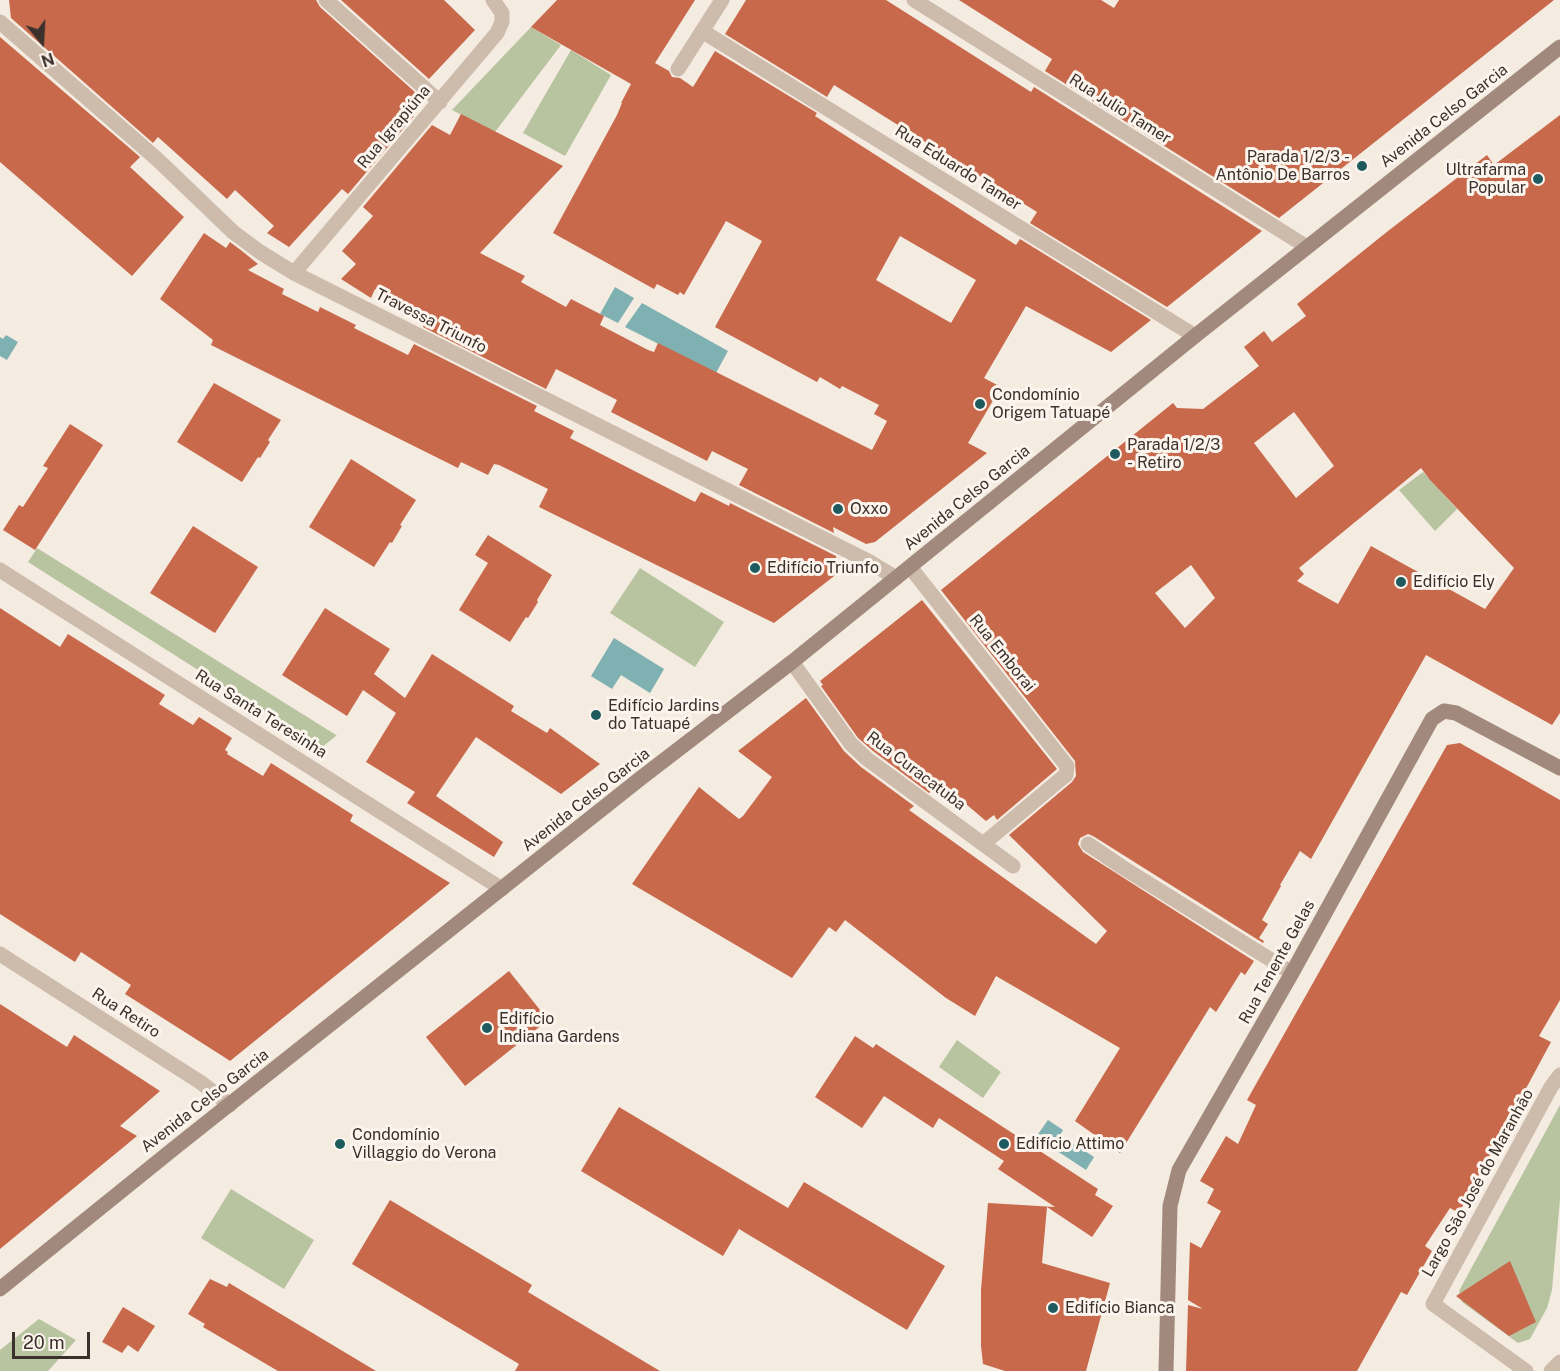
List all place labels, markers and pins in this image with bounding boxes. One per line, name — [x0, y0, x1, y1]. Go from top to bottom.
place label: Parada 1/2/3 - Antônio De Barros — [1215, 147, 1350, 185]
marker: Parada 1/2/3 - Antônio De Barros — [1355, 159, 1369, 173]
place label: Ultrafarma Popular — [1446, 160, 1526, 198]
marker: Ultrafarma Popular — [1531, 172, 1545, 186]
place label: Condomínio Origem Tatuapé — [992, 385, 1110, 423]
marker: Condomínio Origem Tatuapé — [973, 397, 987, 411]
place label: Parada 1/2/3 - Retiro — [1127, 435, 1220, 473]
marker: Parada 1/2/3 - Retiro — [1108, 447, 1122, 461]
place label: Oxxo — [850, 499, 888, 519]
marker: Oxxo — [831, 502, 845, 516]
place label: Edifício Triunfo — [767, 558, 879, 578]
marker: Edifício Triunfo — [748, 561, 762, 575]
place label: Edifício Ely — [1413, 572, 1495, 592]
marker: Edifício Ely — [1394, 575, 1408, 589]
place label: Edifício Jardins do Tatuapé — [608, 696, 719, 734]
marker: Edifício Jardins do Tatuapé — [589, 708, 603, 722]
place label: Edifício Indiana Gardens — [499, 1009, 620, 1047]
marker: Edifício Indiana Gardens — [480, 1021, 494, 1035]
place label: Condomínio Villaggio do Verona — [352, 1125, 496, 1163]
place label: Edifício Attimo — [1016, 1134, 1124, 1154]
marker: Condomínio Villaggio do Verona — [333, 1137, 347, 1151]
marker: Edifício Attimo — [997, 1137, 1011, 1151]
place label: Edifício Bianca — [1065, 1298, 1174, 1318]
marker: Edifício Bianca — [1046, 1301, 1060, 1315]

